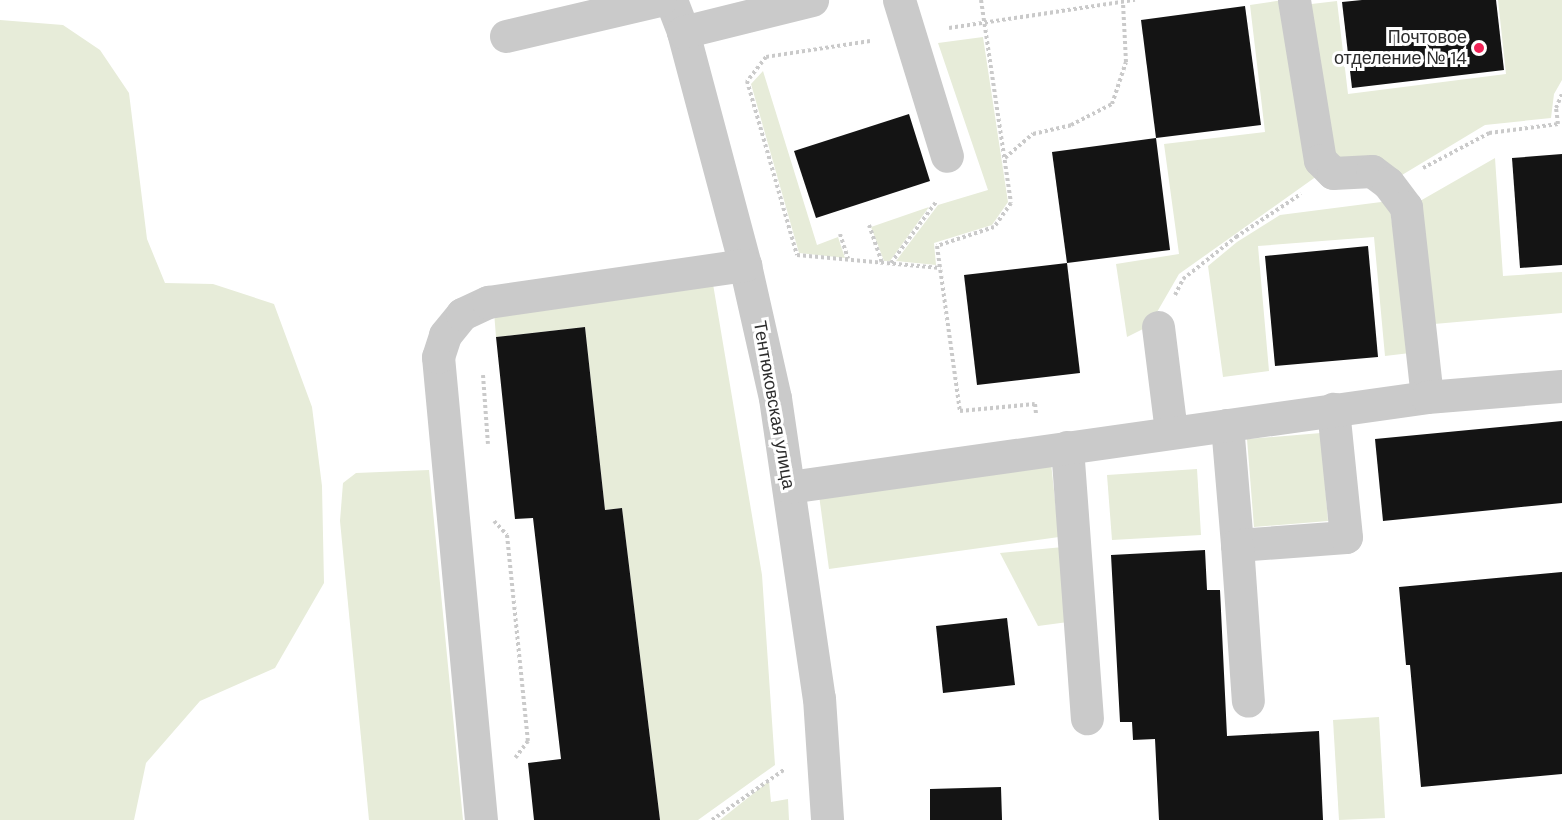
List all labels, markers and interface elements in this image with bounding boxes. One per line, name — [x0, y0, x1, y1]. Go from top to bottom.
place label: Почтовое отделение № 14 — [1334, 27, 1467, 70]
marker: Почтовое отделение № 14 — [1472, 41, 1486, 55]
street label: Тентюковская улица — [749, 319, 799, 491]

